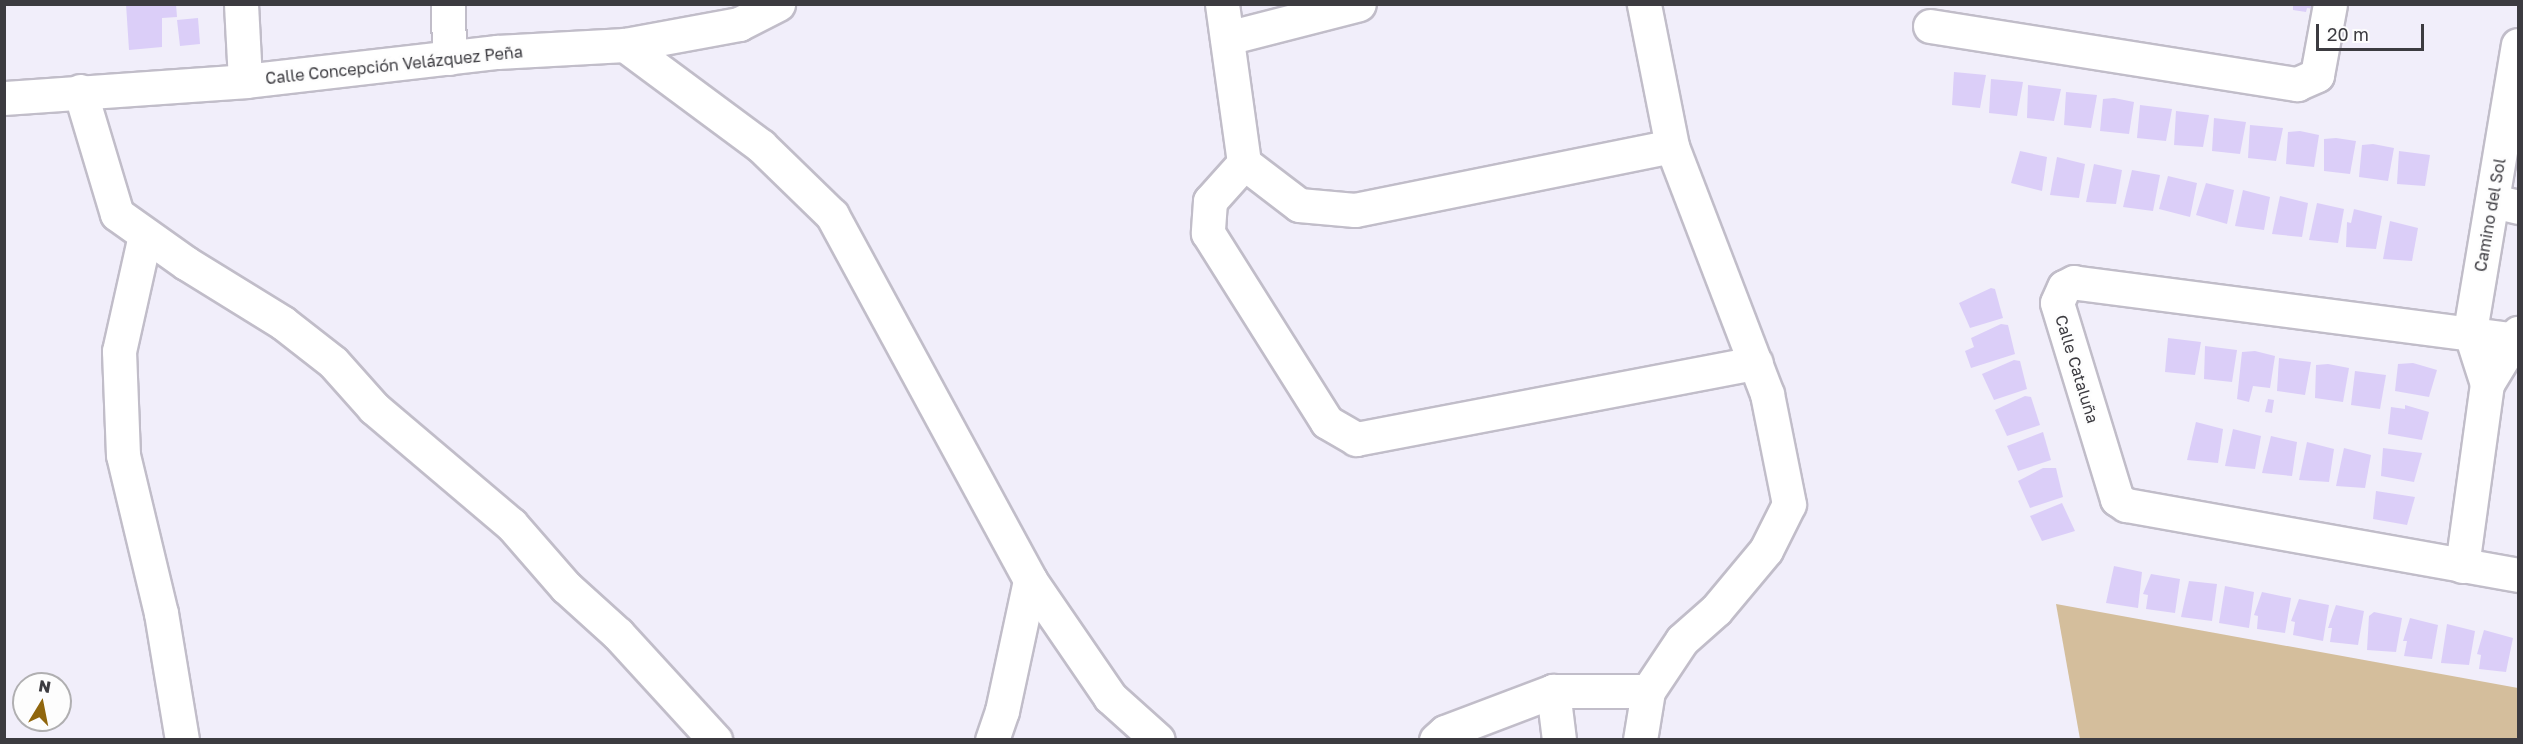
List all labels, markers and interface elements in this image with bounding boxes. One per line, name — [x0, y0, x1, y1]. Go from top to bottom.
scale bar — [2319, 12, 2427, 50]
text: 20 m — [2327, 23, 2369, 45]
street label: Calle Concepción Velázquez Peña — [264, 42, 524, 88]
street label: Camino del Sol — [2471, 157, 2509, 273]
street label: Calle Cataluña — [2051, 313, 2103, 425]
north arrow — [12, 672, 72, 732]
text: N — [37, 675, 53, 697]

